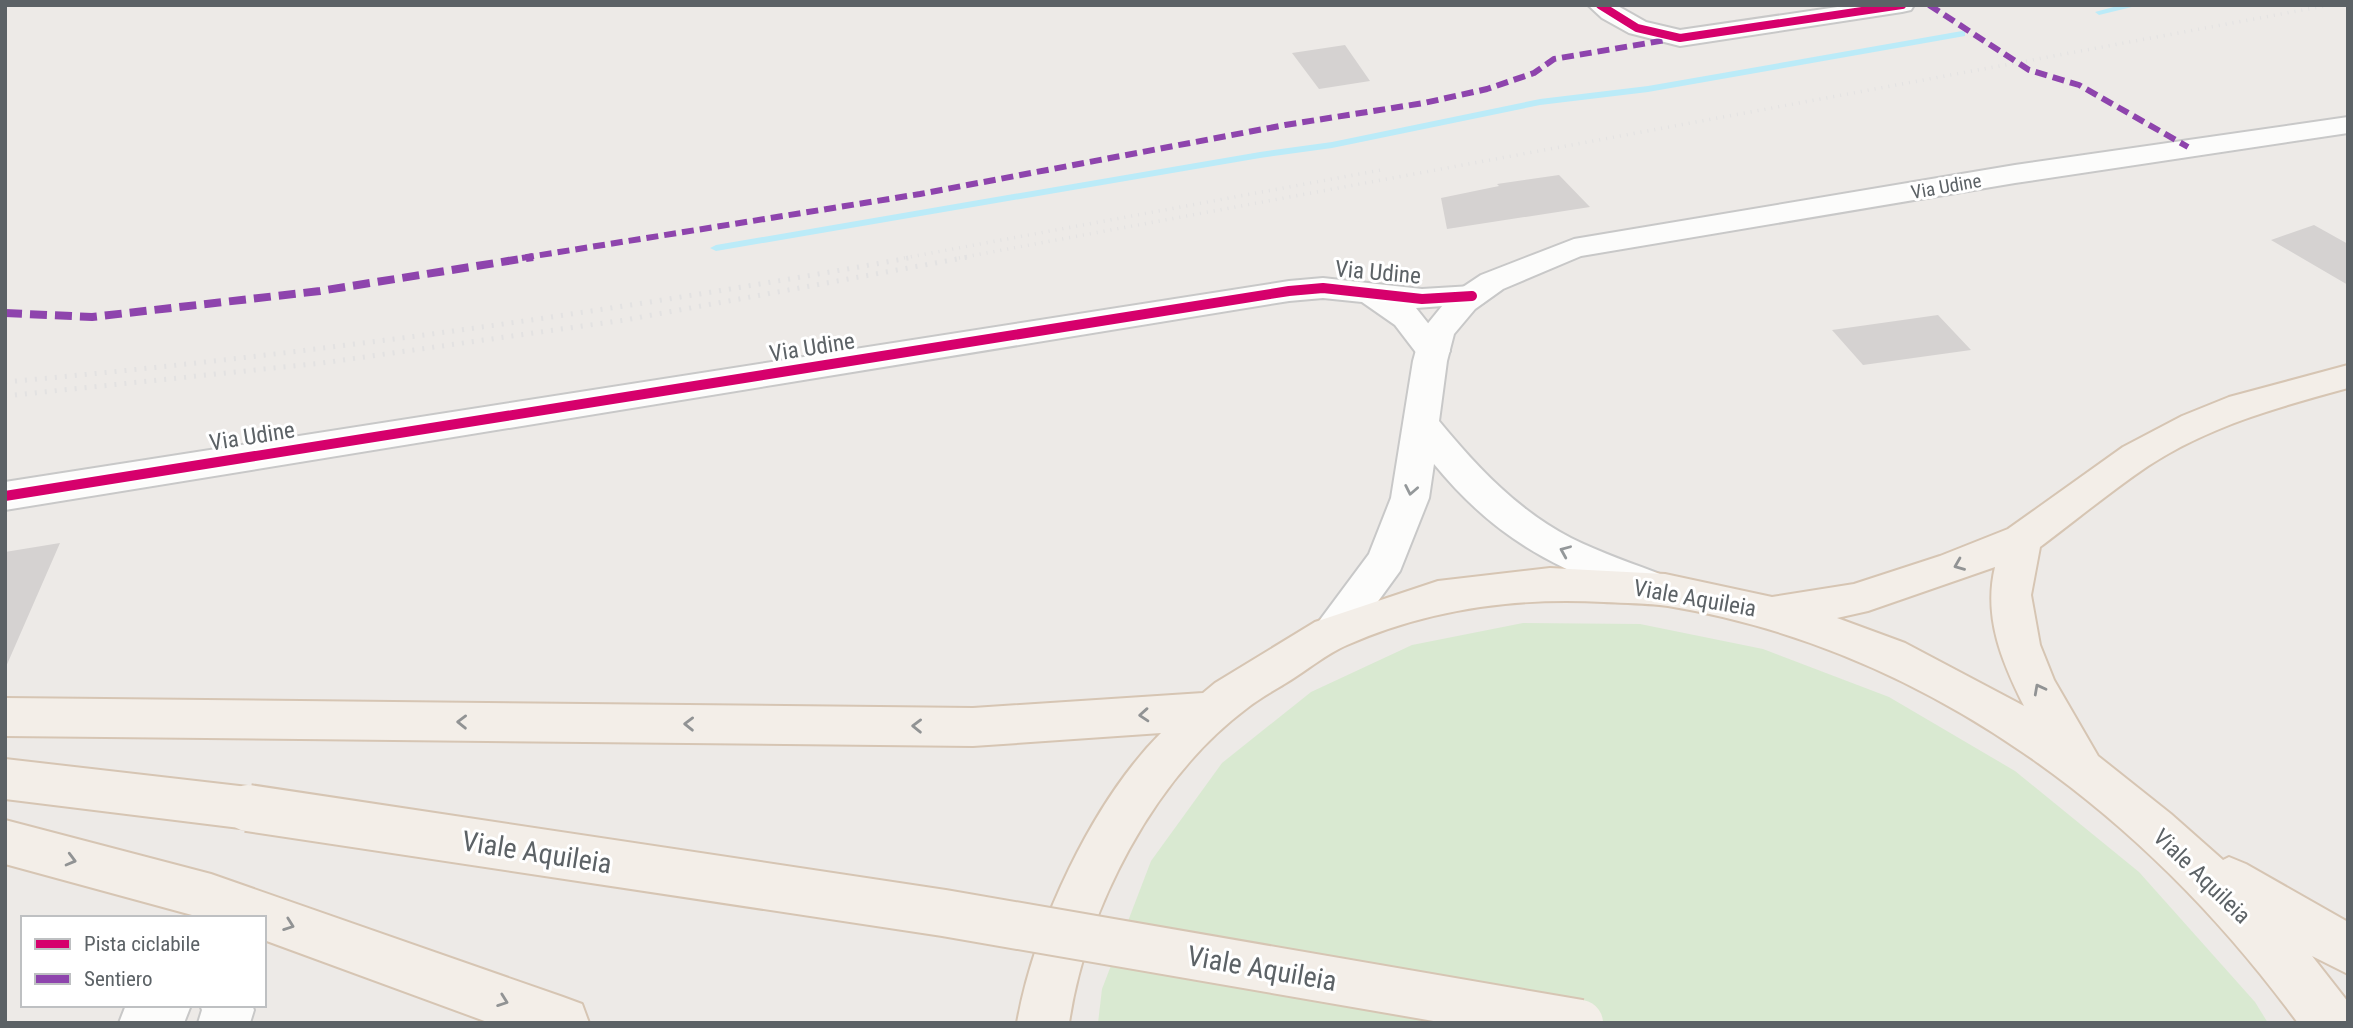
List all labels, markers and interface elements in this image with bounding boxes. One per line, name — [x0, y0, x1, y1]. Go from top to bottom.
street label: Via Udine — [1909, 169, 1983, 204]
street label: Via Udine — [1334, 255, 1422, 290]
street label: Via Udine — [767, 327, 857, 368]
street label: Via Udine — [207, 416, 297, 457]
one-way arrow — [1404, 484, 1419, 496]
one-way arrow — [1560, 545, 1573, 559]
one-way arrow — [1953, 557, 1965, 571]
street label: Viale Aquileia — [1631, 574, 1758, 623]
one-way arrow — [2034, 684, 2047, 696]
one-way arrow — [1138, 708, 1149, 723]
one-way arrow — [456, 714, 466, 730]
one-way arrow — [683, 716, 694, 732]
one-way arrow — [911, 719, 922, 734]
street label: Viale Aquileia — [460, 824, 614, 881]
street label: Viale Aquileia — [2148, 824, 2256, 929]
one-way arrow — [65, 852, 77, 866]
legend — [21, 916, 266, 1007]
one-way arrow — [282, 917, 294, 931]
text: Pista ciclabile — [84, 932, 200, 956]
street label: Viale Aquileia — [1185, 939, 1339, 998]
text: Sentiero — [84, 967, 153, 991]
one-way arrow — [497, 993, 509, 1007]

